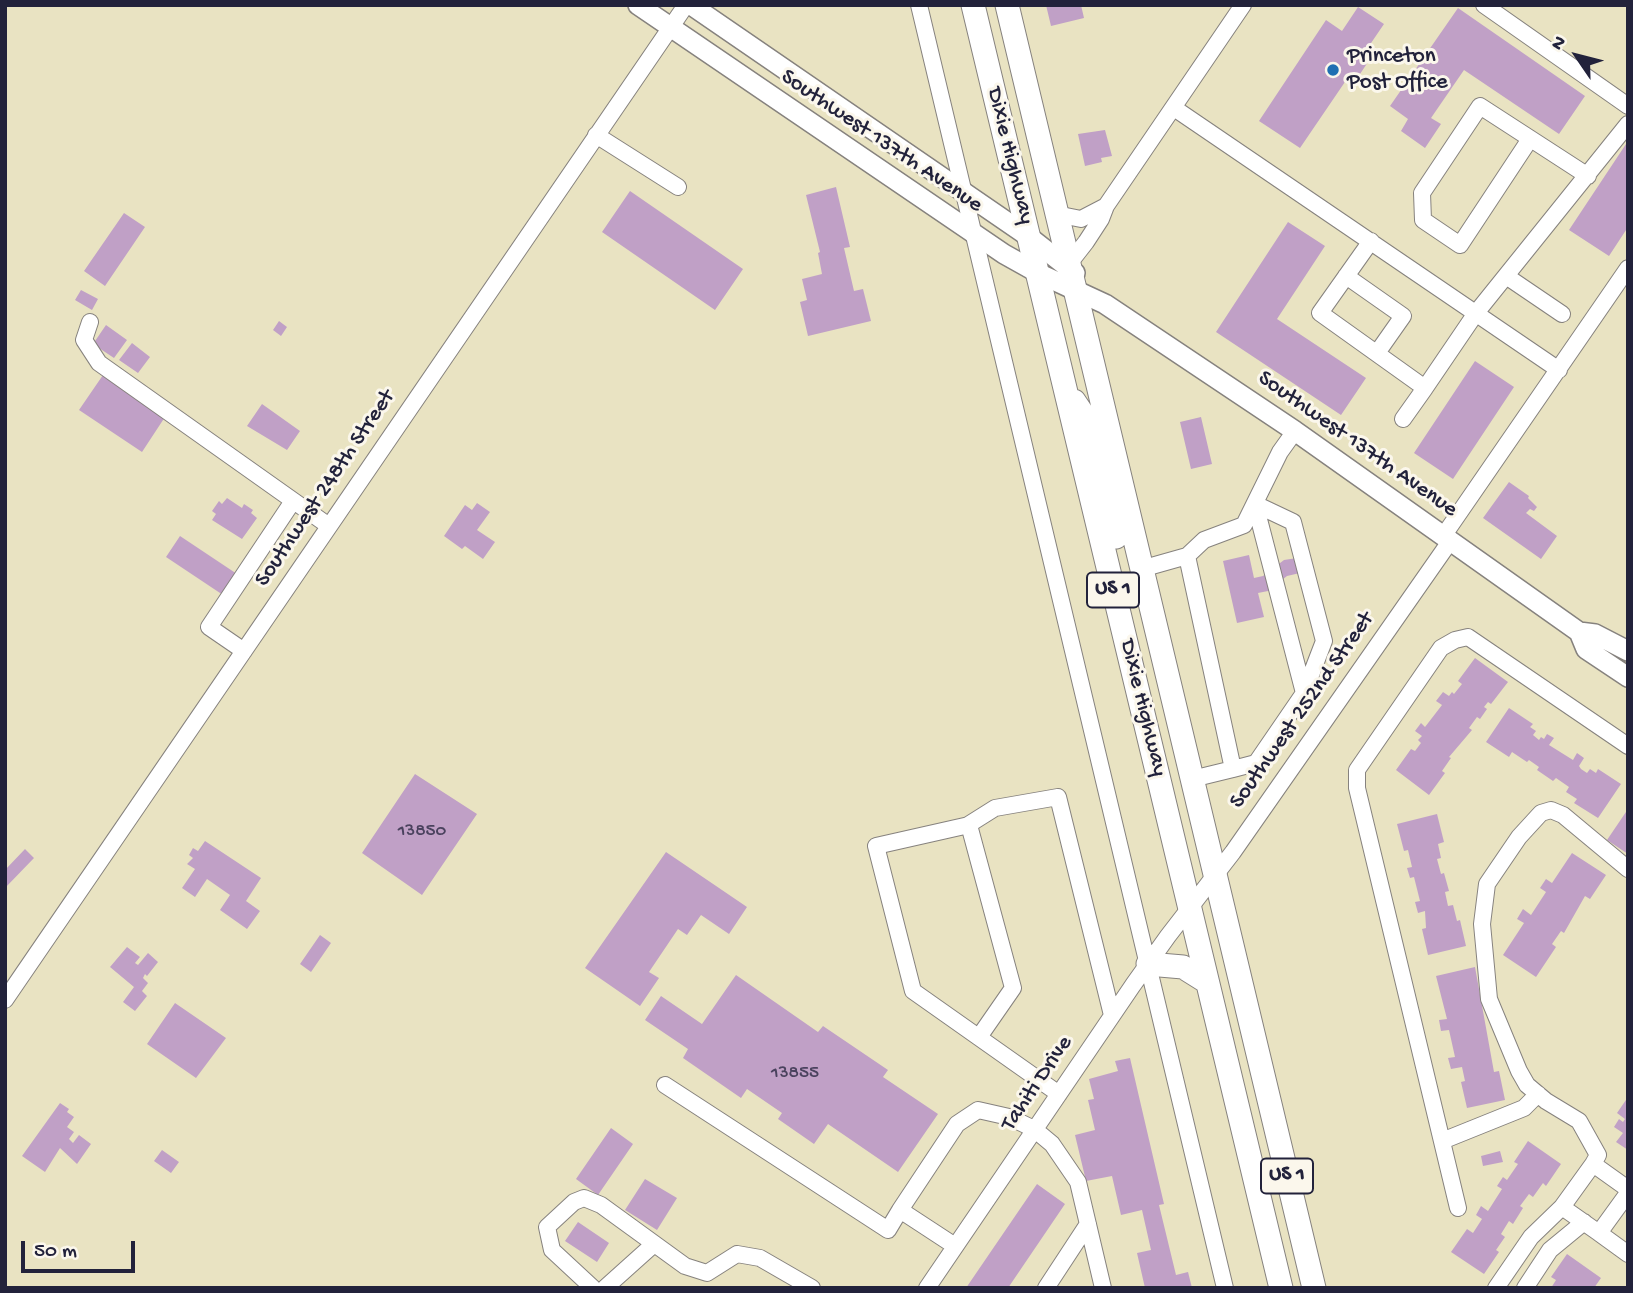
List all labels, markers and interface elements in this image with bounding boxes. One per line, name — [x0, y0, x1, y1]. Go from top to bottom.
north arrow — [1542, 21, 1612, 91]
text: N — [1546, 32, 1572, 55]
place label: Princeton Post Office — [1347, 43, 1448, 97]
marker: Princeton Post Office — [1325, 62, 1341, 78]
street label: Southwest 137th Avenue — [775, 64, 987, 220]
street label: Dixie Highway — [979, 85, 1039, 227]
street label: Southwest 137th Avenue — [1252, 366, 1462, 524]
street label: Southwest 248th Street — [250, 385, 402, 593]
road number: US 1 — [1087, 572, 1139, 608]
street label: Southwest 252nd Street — [1225, 607, 1381, 815]
street label: Dixie Highway — [1112, 637, 1172, 779]
house number: 13850 — [398, 821, 446, 843]
street label: Tahiti Drive — [996, 1031, 1080, 1137]
house number: 13855 — [771, 1063, 819, 1085]
road number: US 1 — [1261, 1158, 1313, 1194]
scale bar — [24, 1226, 138, 1270]
text: 50 m — [34, 1240, 77, 1265]

